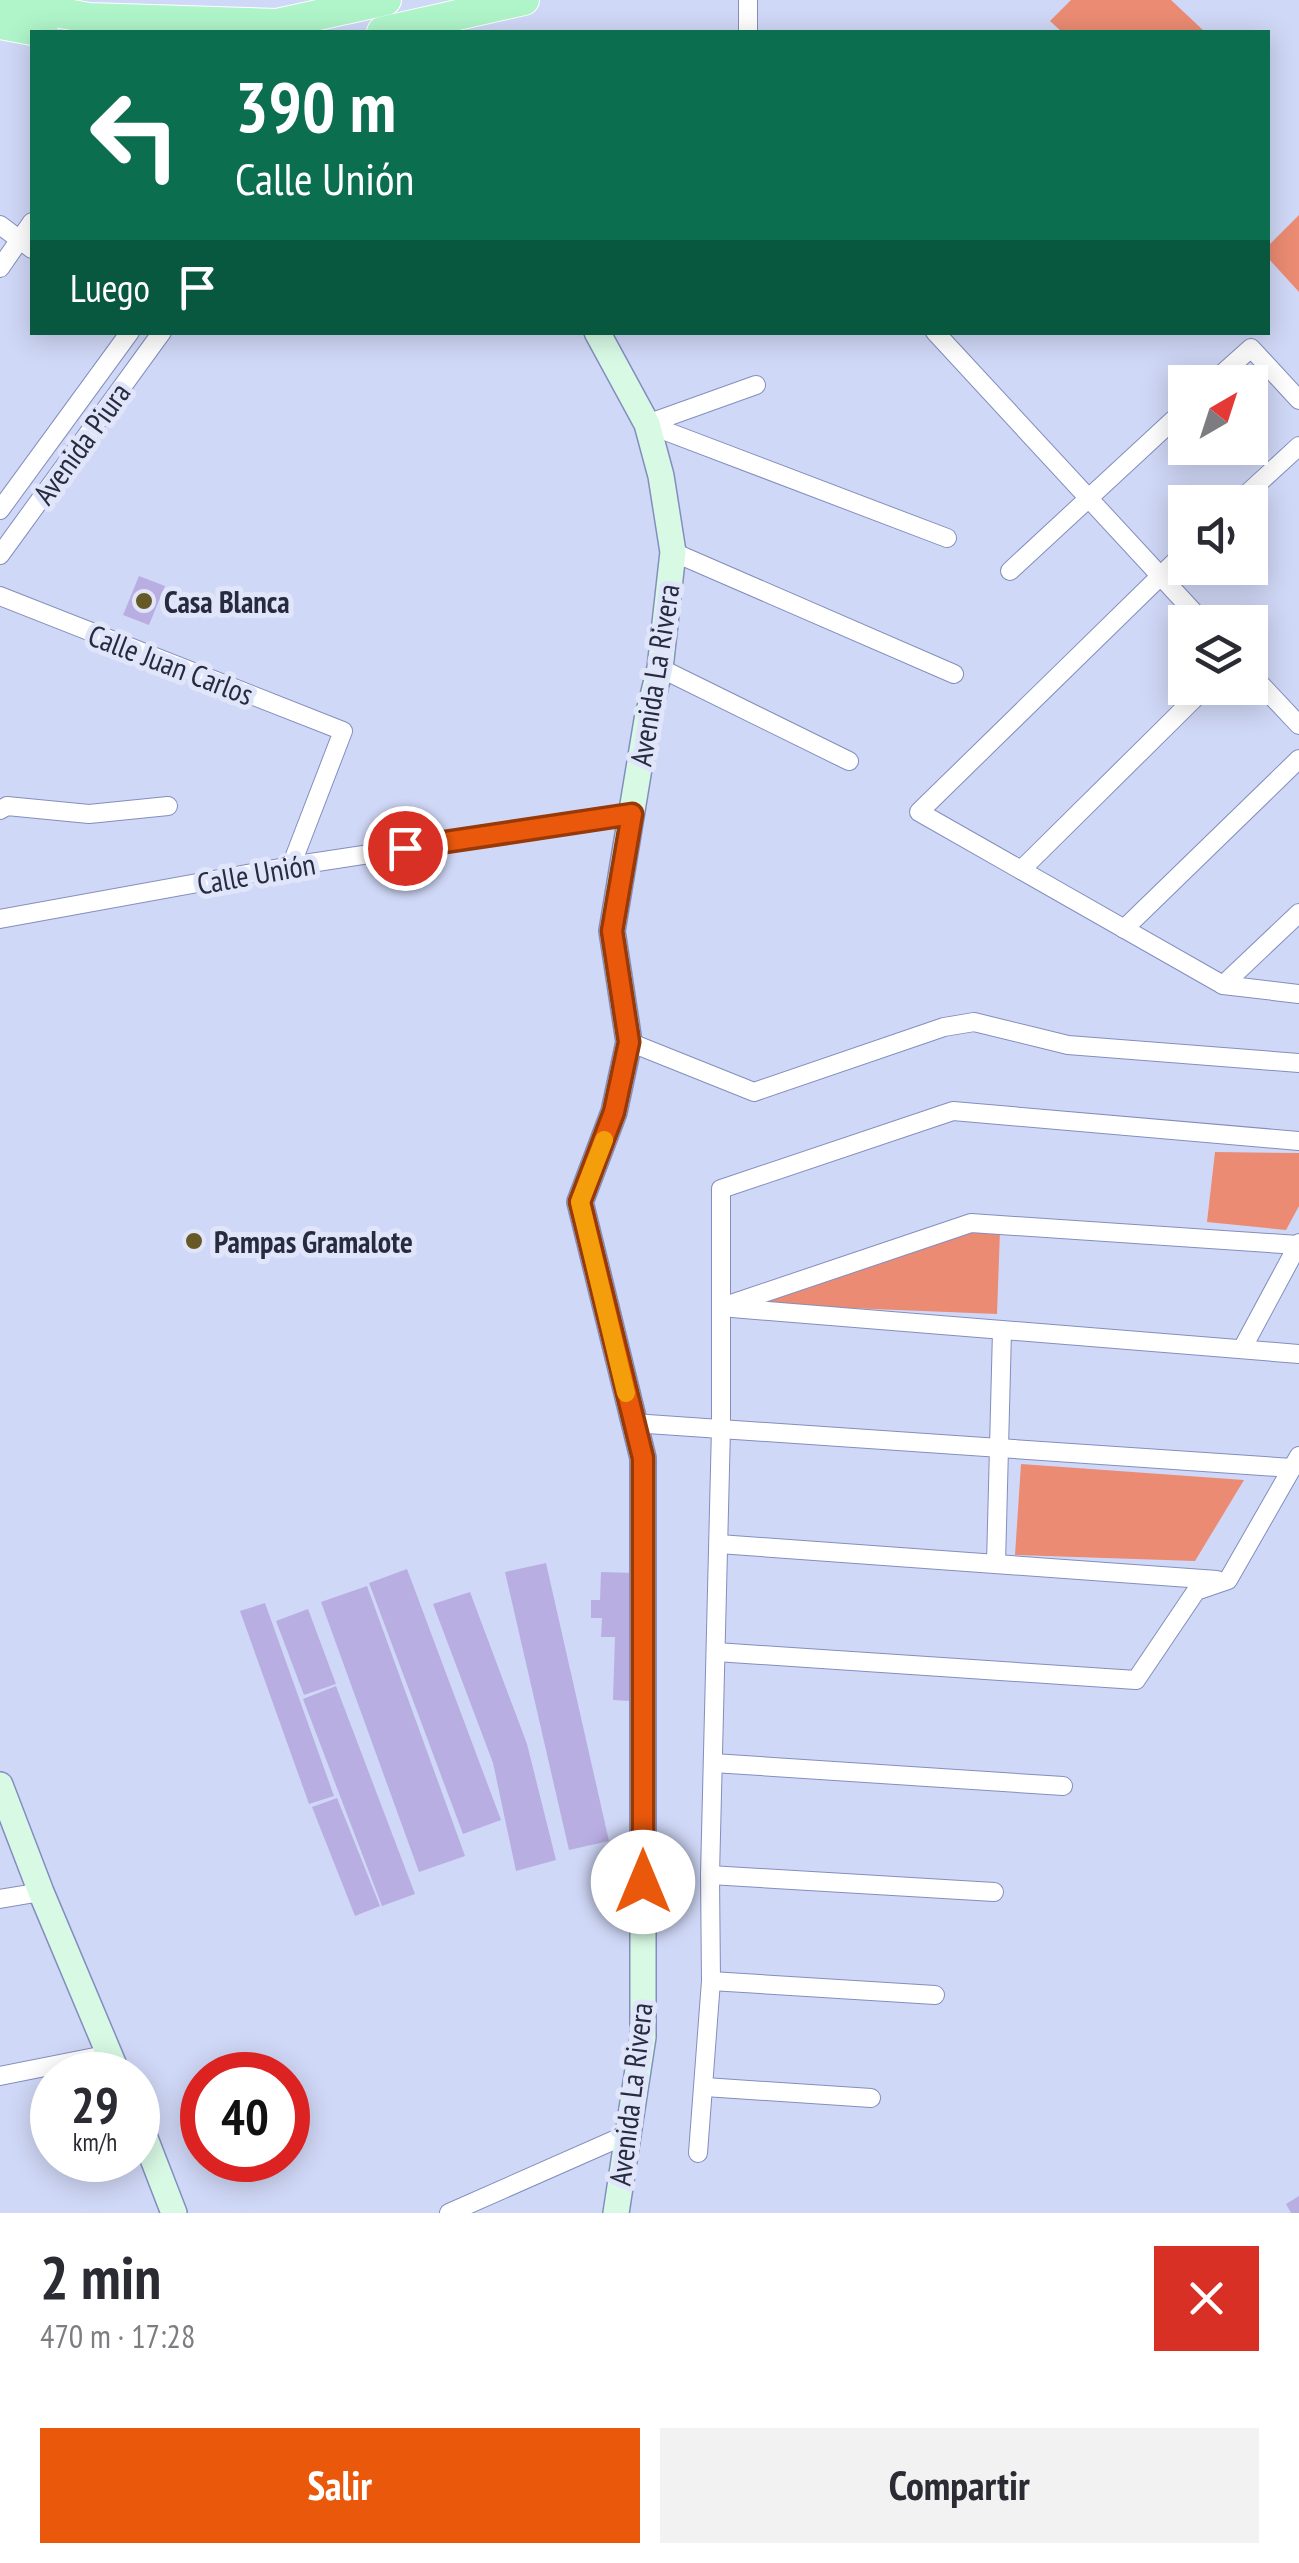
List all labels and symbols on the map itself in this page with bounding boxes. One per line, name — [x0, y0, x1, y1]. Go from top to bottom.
north arrow — [1168, 365, 1268, 465]
street label: Avenida Piura — [24, 374, 138, 512]
street label: Avenida La Rivera — [620, 581, 688, 769]
place label: Casa Blanca — [164, 582, 290, 621]
marker: Casa Blanca — [133, 590, 155, 612]
street label: Calle Juan Carlos — [83, 615, 259, 713]
pin — [363, 806, 448, 891]
street label: Calle Unión — [194, 843, 318, 903]
place label: Pampas Gramalote — [214, 1222, 413, 1261]
marker: Pampas Gramalote — [183, 1230, 205, 1252]
position arrow — [591, 1830, 695, 1934]
street label: Avenida La Rivera — [599, 2000, 661, 2188]
speed limit sign: 40 — [180, 2052, 310, 2182]

